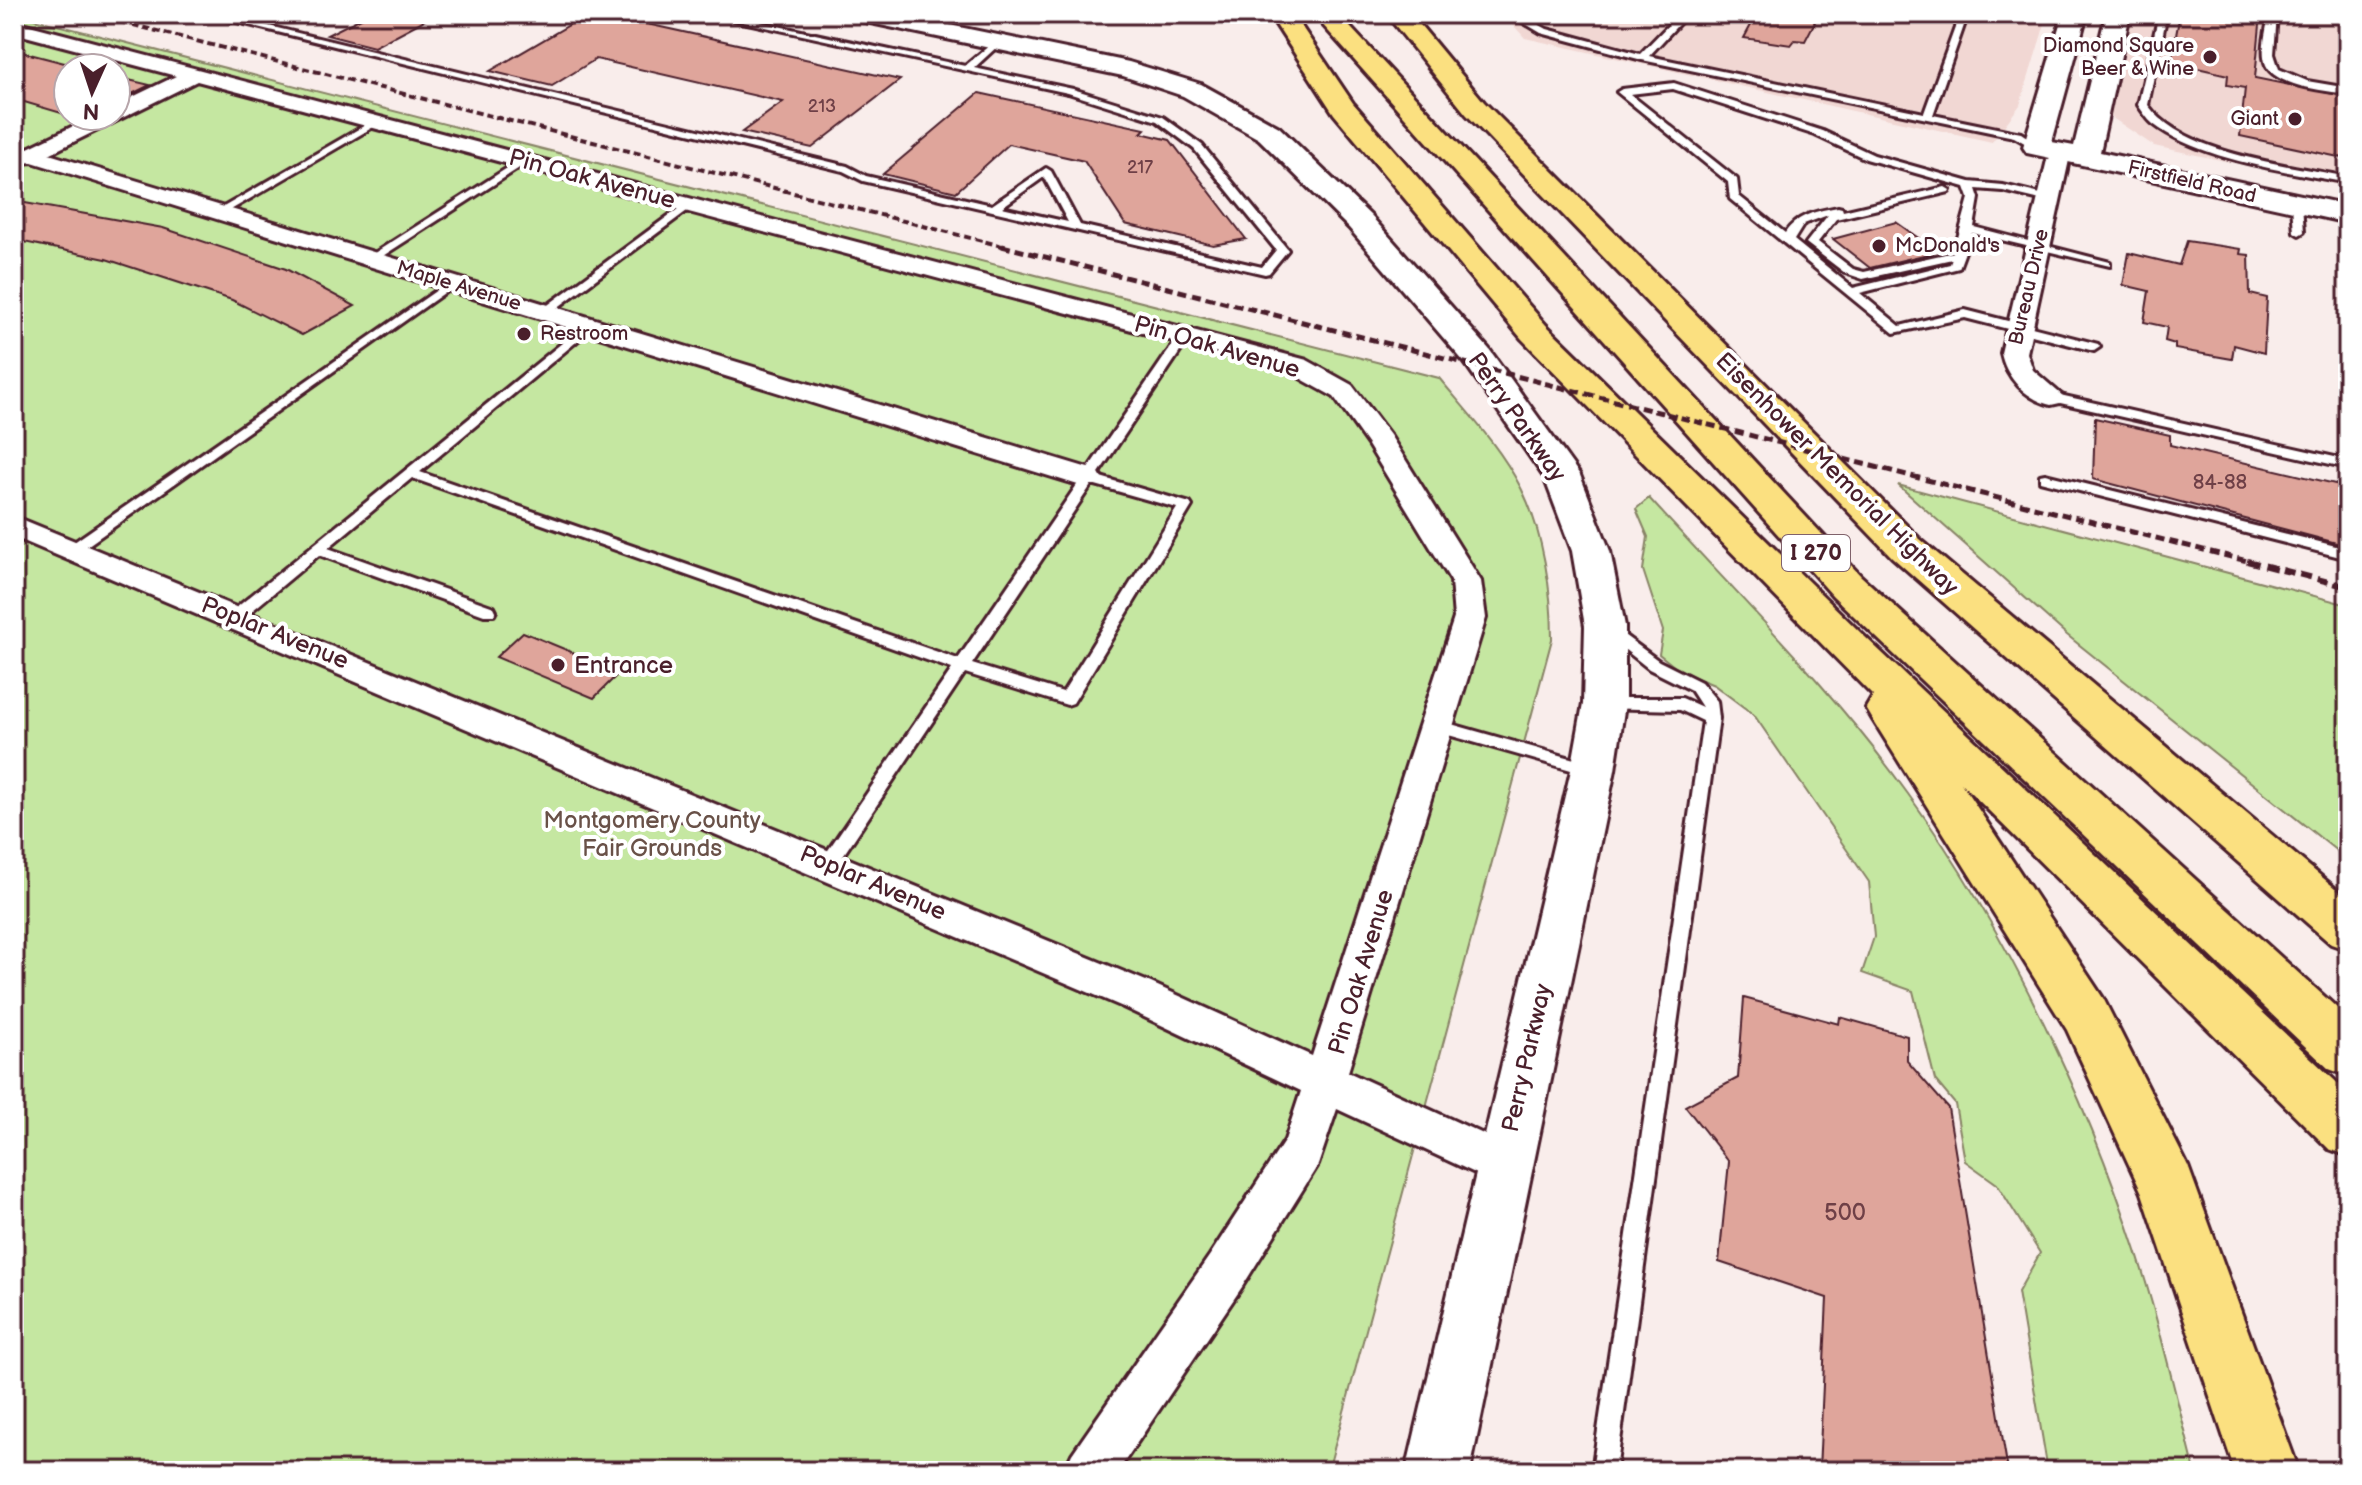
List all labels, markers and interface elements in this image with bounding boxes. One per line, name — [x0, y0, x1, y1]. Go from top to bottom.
place label: Diamond Square Beer & Wine — [2043, 34, 2194, 81]
marker: Diamond Square Beer & Wine — [2201, 48, 2219, 66]
north arrow — [52, 52, 132, 132]
house number: 213 — [808, 96, 836, 117]
text: N — [82, 97, 100, 124]
place label: Giant — [2231, 107, 2279, 131]
marker: Giant — [2286, 110, 2304, 128]
street label: Pin Oak Avenue — [506, 143, 678, 215]
street label: Firstfield Road — [2125, 156, 2259, 208]
house number: 217 — [1127, 157, 1153, 178]
street label: Bureau Drive — [2004, 226, 2054, 347]
place label: McDonald's — [1895, 234, 2000, 258]
marker: McDonald's — [1870, 237, 1888, 255]
street label: Maple Avenue — [394, 256, 524, 316]
street label: Pin Oak Avenue — [1131, 309, 1303, 385]
place label: Restroom — [540, 322, 628, 346]
marker: Restroom — [515, 325, 533, 343]
street label: Eisenhower Memorial Highway — [1709, 346, 1965, 602]
street label: Perry Parkway — [1462, 347, 1572, 487]
house number: 84-88 — [2193, 471, 2247, 495]
road number: I 270 — [1782, 535, 1850, 571]
street label: Poplar Avenue — [197, 590, 353, 676]
place label: Entrance — [574, 651, 673, 680]
marker: Entrance — [549, 656, 567, 674]
park label: Montgomery County Fair Grounds — [543, 806, 761, 863]
street label: Poplar Avenue — [795, 839, 951, 927]
street label: Pin Oak Avenue — [1322, 886, 1400, 1058]
street label: Perry Parkway — [1496, 981, 1558, 1135]
house number: 500 — [1824, 1198, 1866, 1227]

